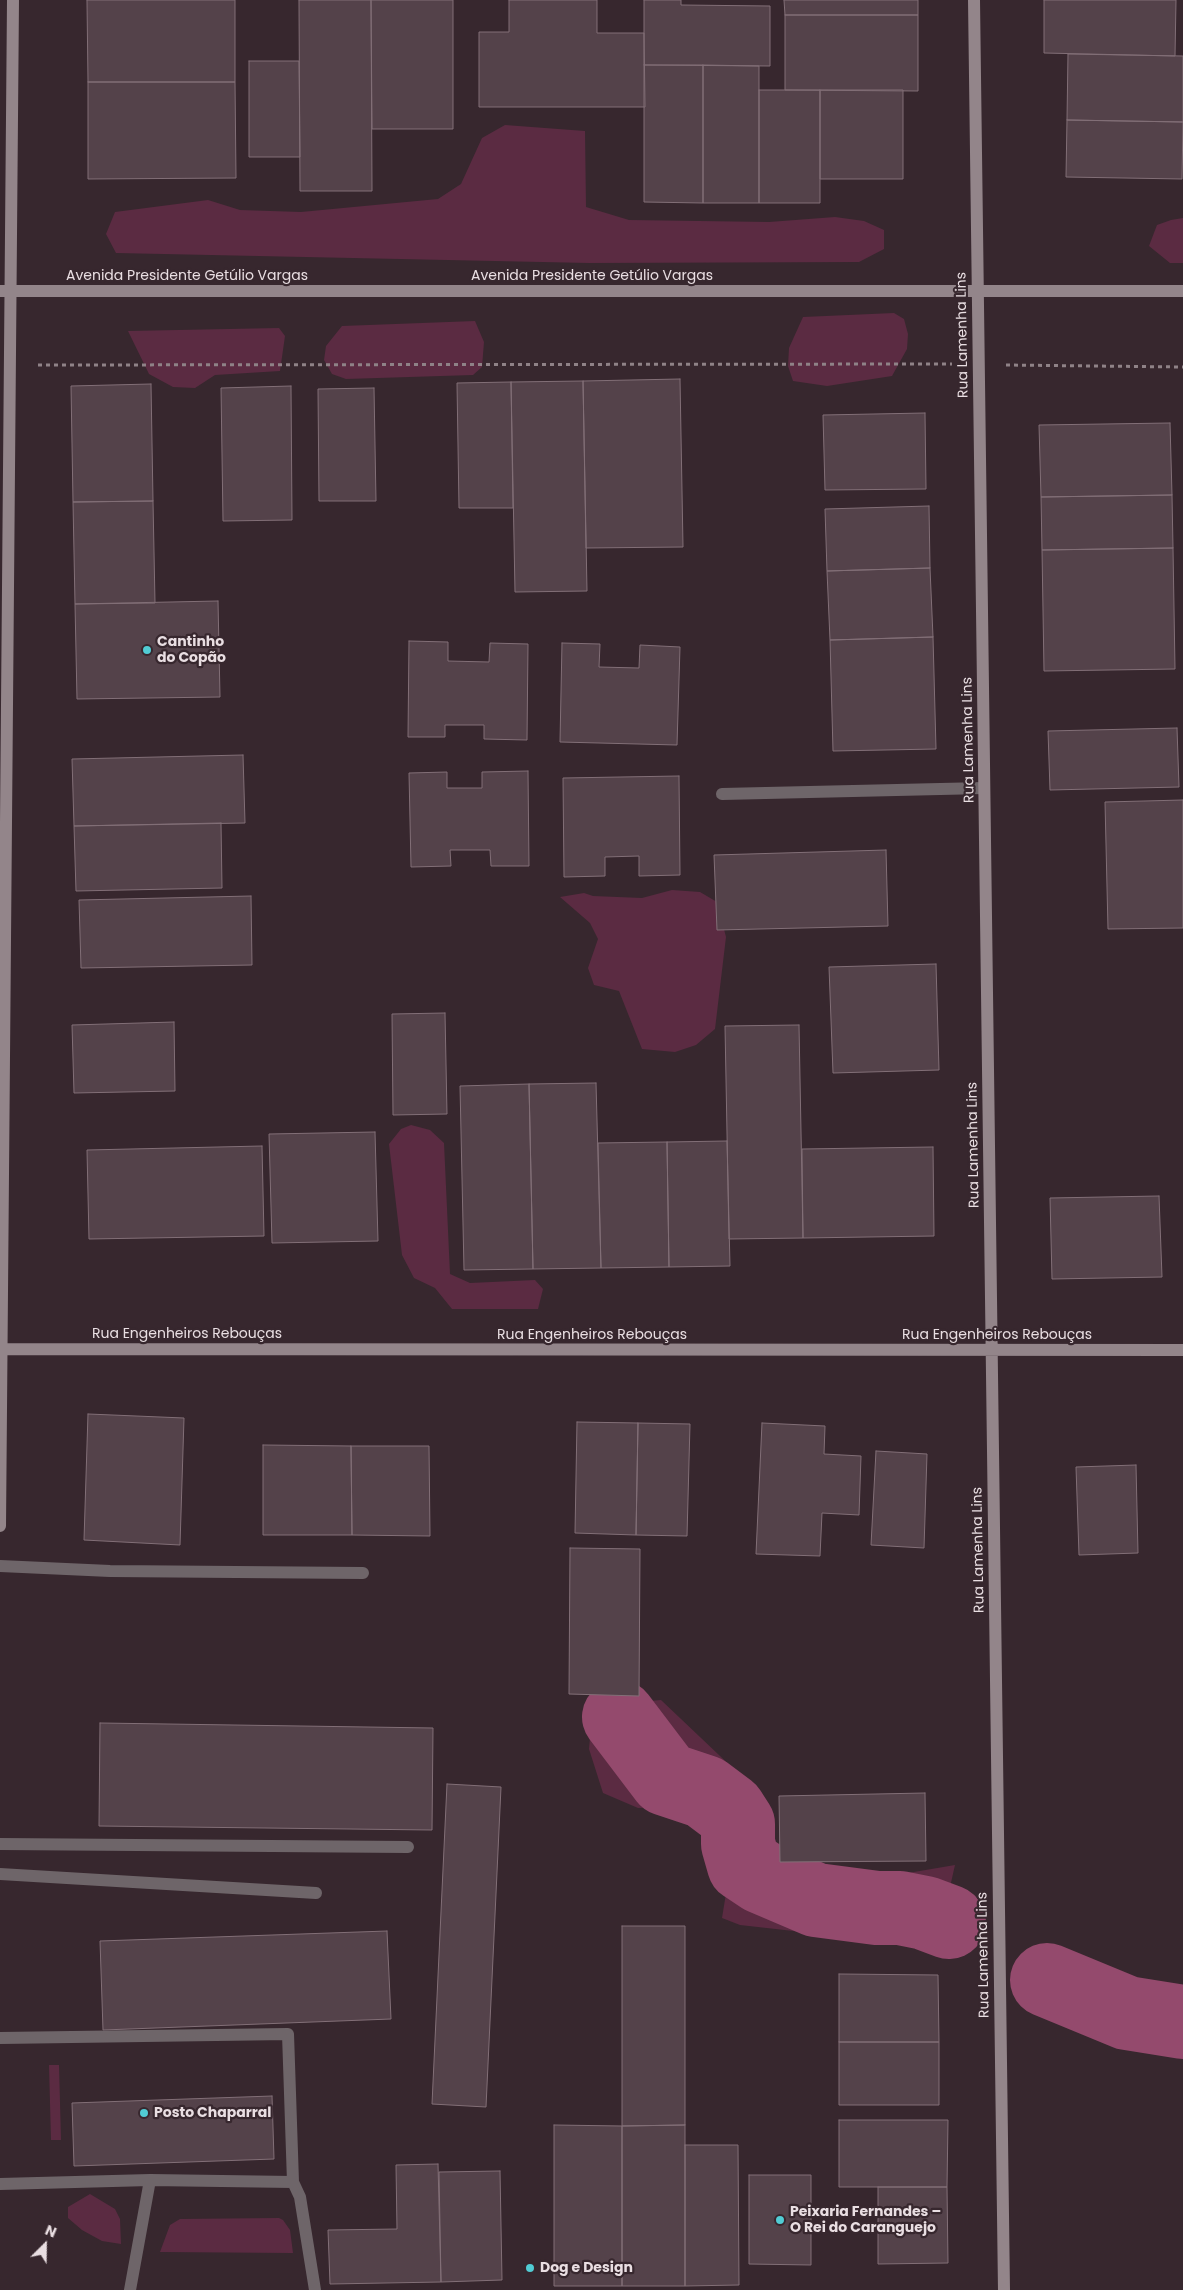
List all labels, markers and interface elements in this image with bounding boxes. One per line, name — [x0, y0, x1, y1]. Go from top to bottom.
street label: Avenida Presidente Getúlio Vargas — [66, 268, 308, 284]
street label: Avenida Presidente Getúlio Vargas — [471, 268, 713, 284]
street label: Rua Lamenha Lins — [954, 272, 972, 398]
place label: Cantinho do Copão — [157, 634, 226, 666]
marker: Cantinho do Copão — [141, 644, 153, 656]
street label: Rua Lamenha Lins — [960, 677, 978, 803]
street label: Rua Lamenha Lins — [965, 1082, 983, 1208]
street label: Rua Engenheiros Rebouças — [92, 1326, 282, 1342]
street label: Rua Engenheiros Rebouças — [497, 1327, 687, 1343]
street label: Rua Engenheiros Rebouças — [902, 1327, 1092, 1343]
street label: Rua Lamenha Lins — [970, 1487, 988, 1613]
street label: Rua Lamenha Lins — [975, 1892, 993, 2018]
place label: Posto Chaparral — [154, 2105, 271, 2121]
marker: Posto Chaparral — [138, 2107, 150, 2119]
place label: Peixaria Fernandes – O Rei do Caranguejo — [790, 2204, 941, 2236]
marker: Peixaria Fernandes – O Rei do Caranguejo — [774, 2214, 786, 2226]
north arrow — [20, 2220, 70, 2270]
text: N — [42, 2220, 60, 2242]
place label: Dog e Design — [540, 2260, 633, 2276]
marker: Dog e Design — [524, 2262, 536, 2274]

